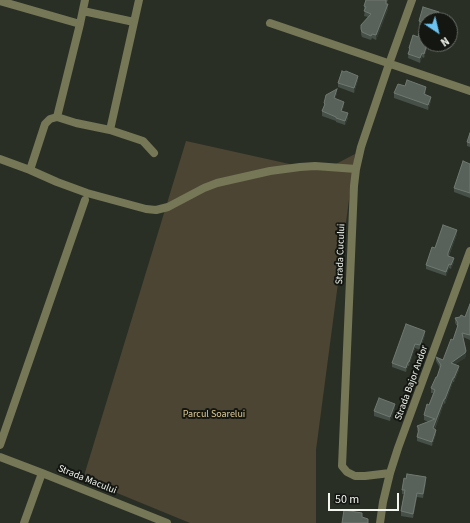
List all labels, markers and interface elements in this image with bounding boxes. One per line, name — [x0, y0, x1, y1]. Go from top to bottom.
north arrow — [418, 12, 458, 52]
text: N — [437, 33, 452, 50]
street label: Strada Cucului — [334, 223, 348, 285]
street label: Strada Bajor Andor — [393, 344, 431, 422]
park label: Parcul Soarelui — [183, 409, 245, 421]
street label: Strada Macului — [56, 463, 118, 497]
scale bar — [330, 485, 401, 511]
text: 50 m — [335, 491, 359, 508]

